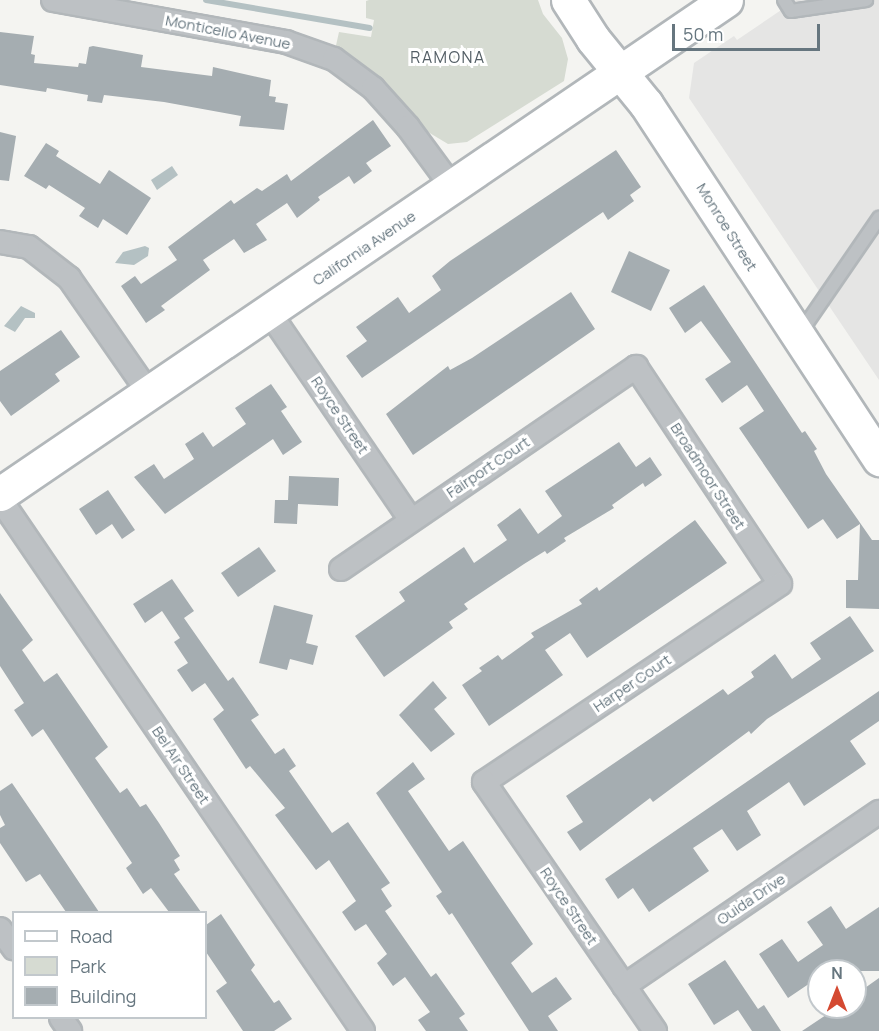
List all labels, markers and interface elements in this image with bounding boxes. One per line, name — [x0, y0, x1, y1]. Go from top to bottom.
street label: Monticello Avenue — [164, 11, 292, 53]
scale bar — [675, 12, 824, 50]
text: 50 m — [683, 22, 723, 46]
district label: RAMONA — [410, 47, 486, 67]
street label: Monroe Street — [693, 180, 761, 274]
street label: California Avenue — [309, 207, 419, 289]
street label: Royce Street — [308, 373, 372, 457]
street label: Broadmoor Street — [667, 419, 749, 533]
street label: Fairport Court — [443, 433, 533, 501]
street label: Harper Court — [590, 650, 674, 716]
street label: Bel Air Street — [148, 723, 214, 807]
street label: Royce Street — [537, 864, 601, 948]
street label: Ouida Drive — [713, 870, 789, 928]
legend — [12, 911, 207, 1019]
text: Road — [70, 924, 113, 948]
text: Park — [70, 954, 106, 978]
north arrow — [807, 959, 867, 1019]
text: N — [831, 962, 843, 984]
text: Building — [70, 984, 136, 1008]

